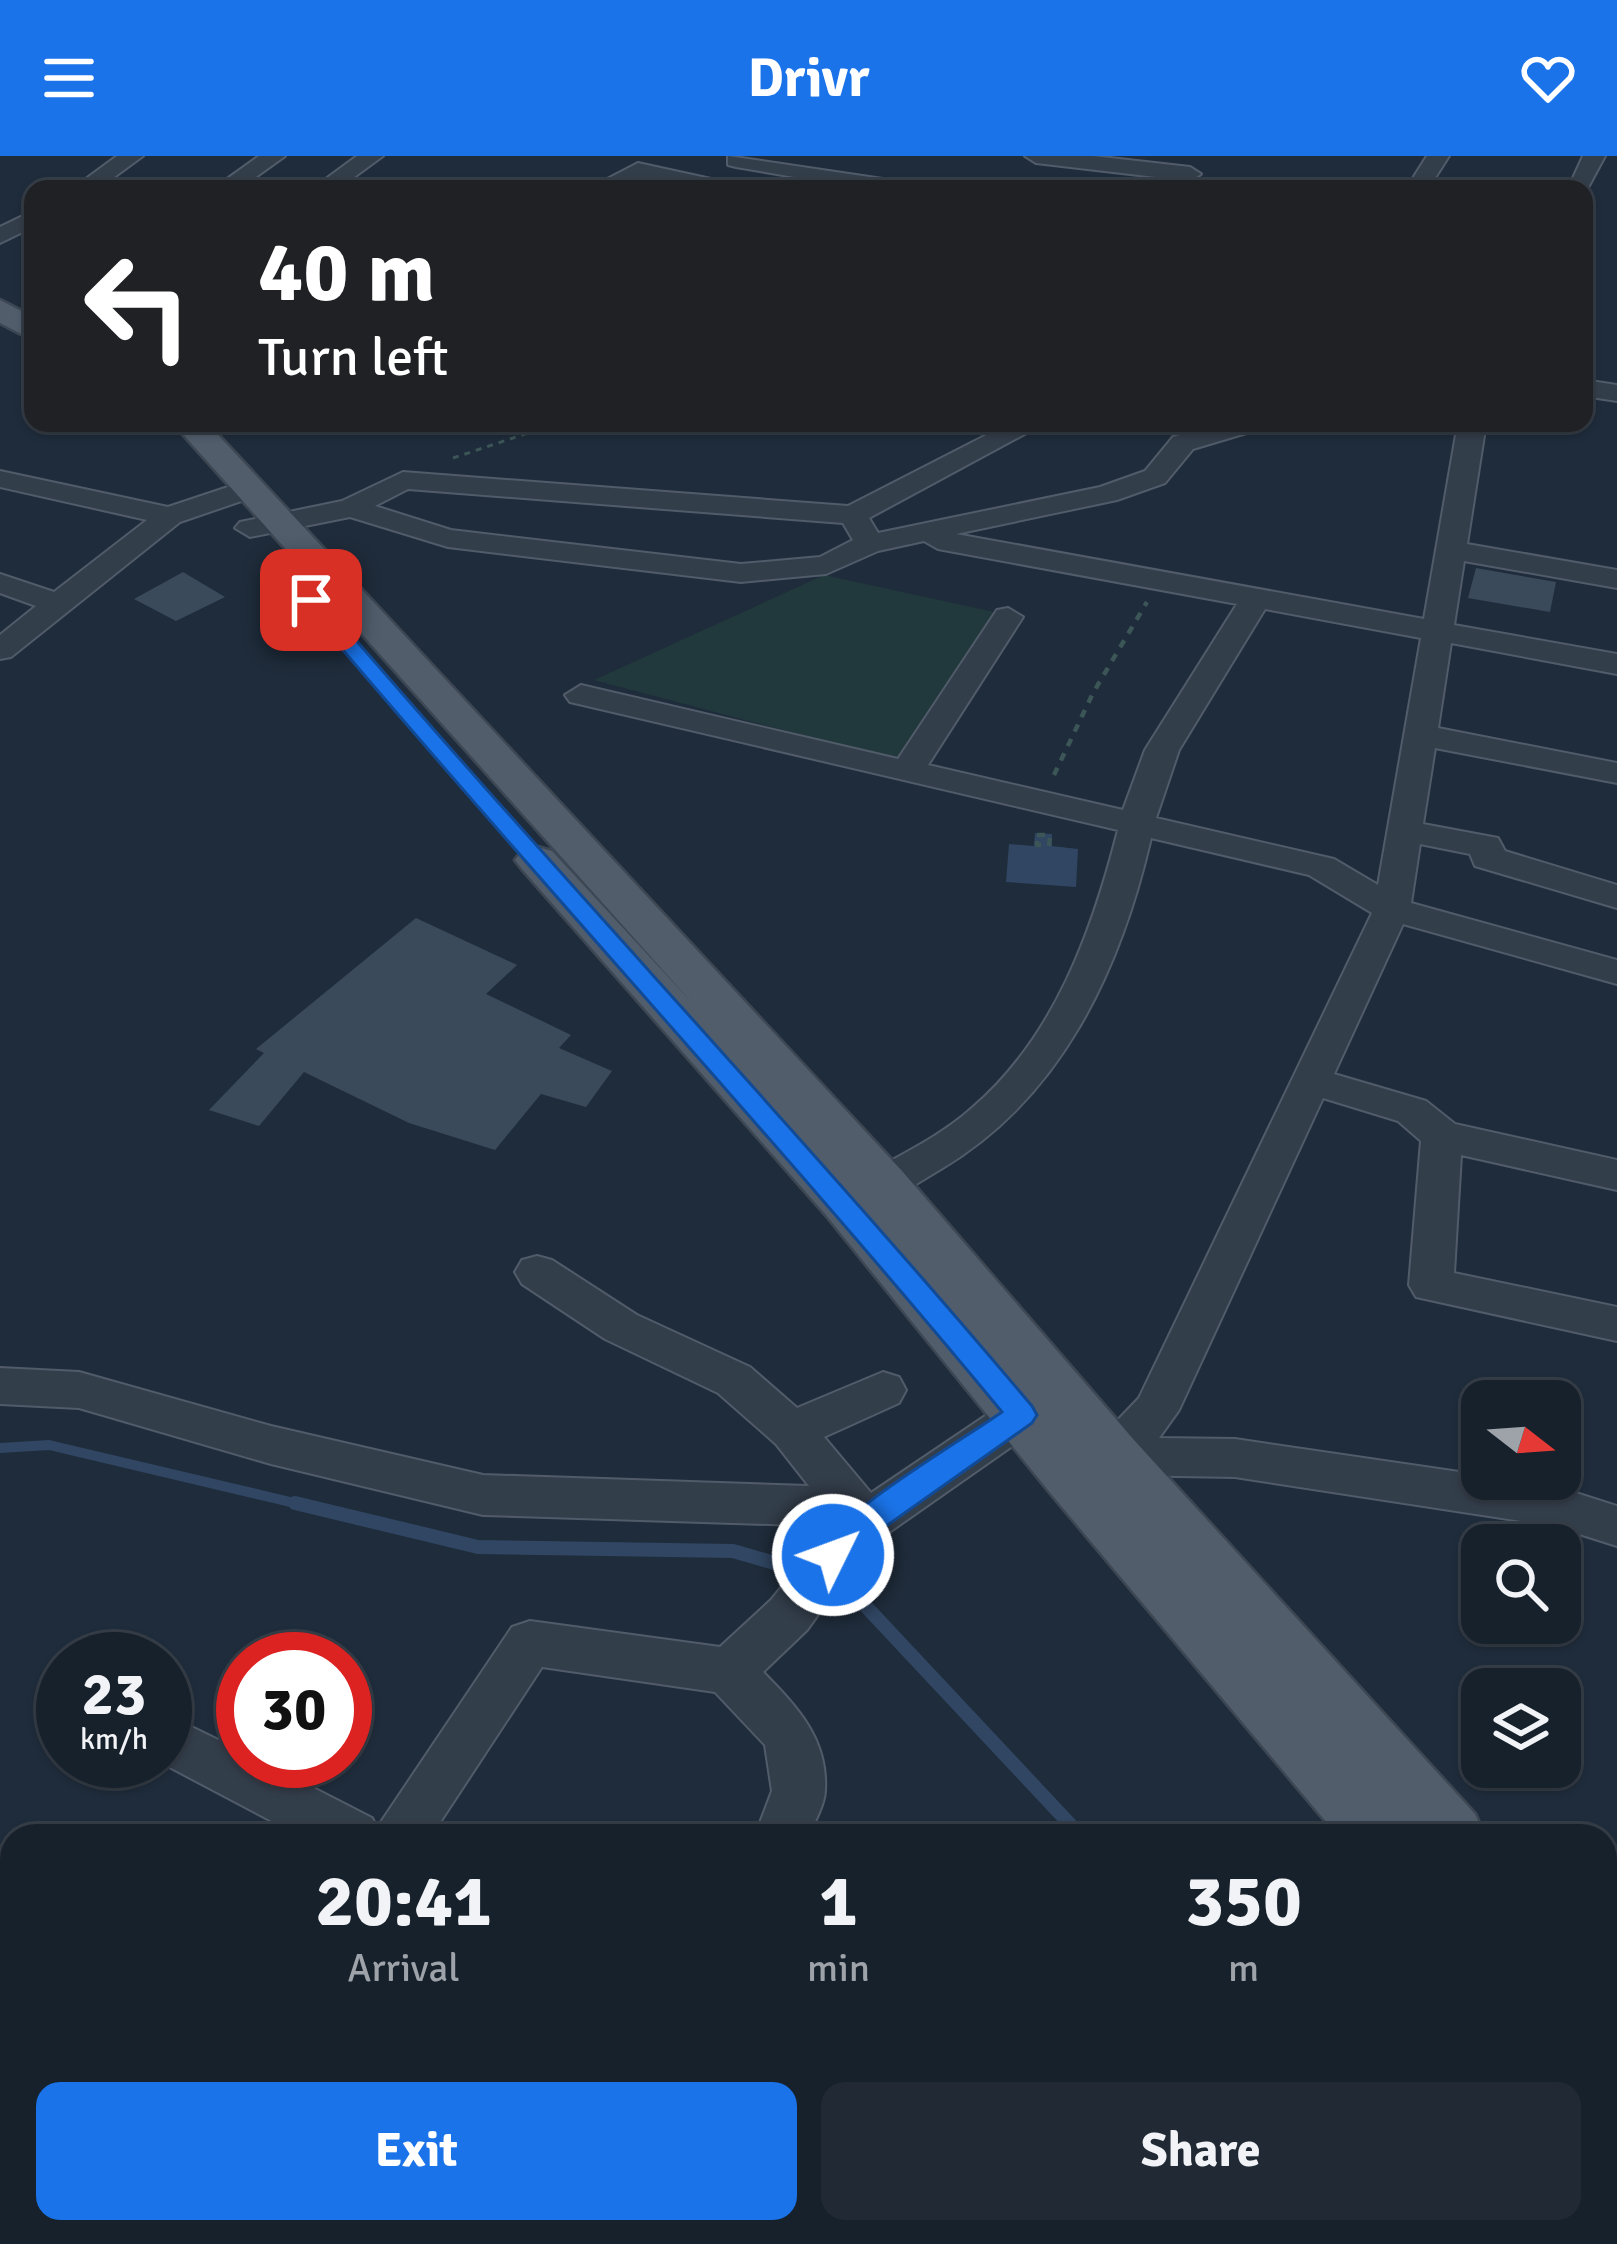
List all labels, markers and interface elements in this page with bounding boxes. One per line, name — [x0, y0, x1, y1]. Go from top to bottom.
icon: menu — [36, 45, 102, 111]
text: Drivr — [748, 45, 869, 112]
icon: heart — [1515, 45, 1581, 111]
text: 40 m — [258, 221, 435, 325]
icon: left — [60, 228, 216, 384]
text: Turn left — [258, 324, 448, 391]
pin — [260, 549, 362, 651]
icon: arrive — [278, 567, 344, 633]
north arrow — [1461, 1380, 1581, 1500]
map controls — [1461, 1380, 1581, 1788]
position arrow — [770, 1492, 896, 1618]
button: search — [1461, 1524, 1581, 1644]
speed limit sign: 30 — [216, 1632, 372, 1788]
text: 23 — [82, 1658, 146, 1732]
button: layers — [1461, 1668, 1581, 1788]
text: km/h — [80, 1721, 148, 1758]
text: 20:41 — [315, 1857, 492, 1946]
text: 1 — [819, 1857, 858, 1946]
text: 350 — [1185, 1857, 1302, 1946]
text: Arrival — [347, 1944, 460, 1992]
text: min — [807, 1944, 870, 1992]
text: m — [1228, 1944, 1259, 1992]
button: Exit — [36, 2082, 797, 2220]
button: Share — [821, 2082, 1581, 2220]

